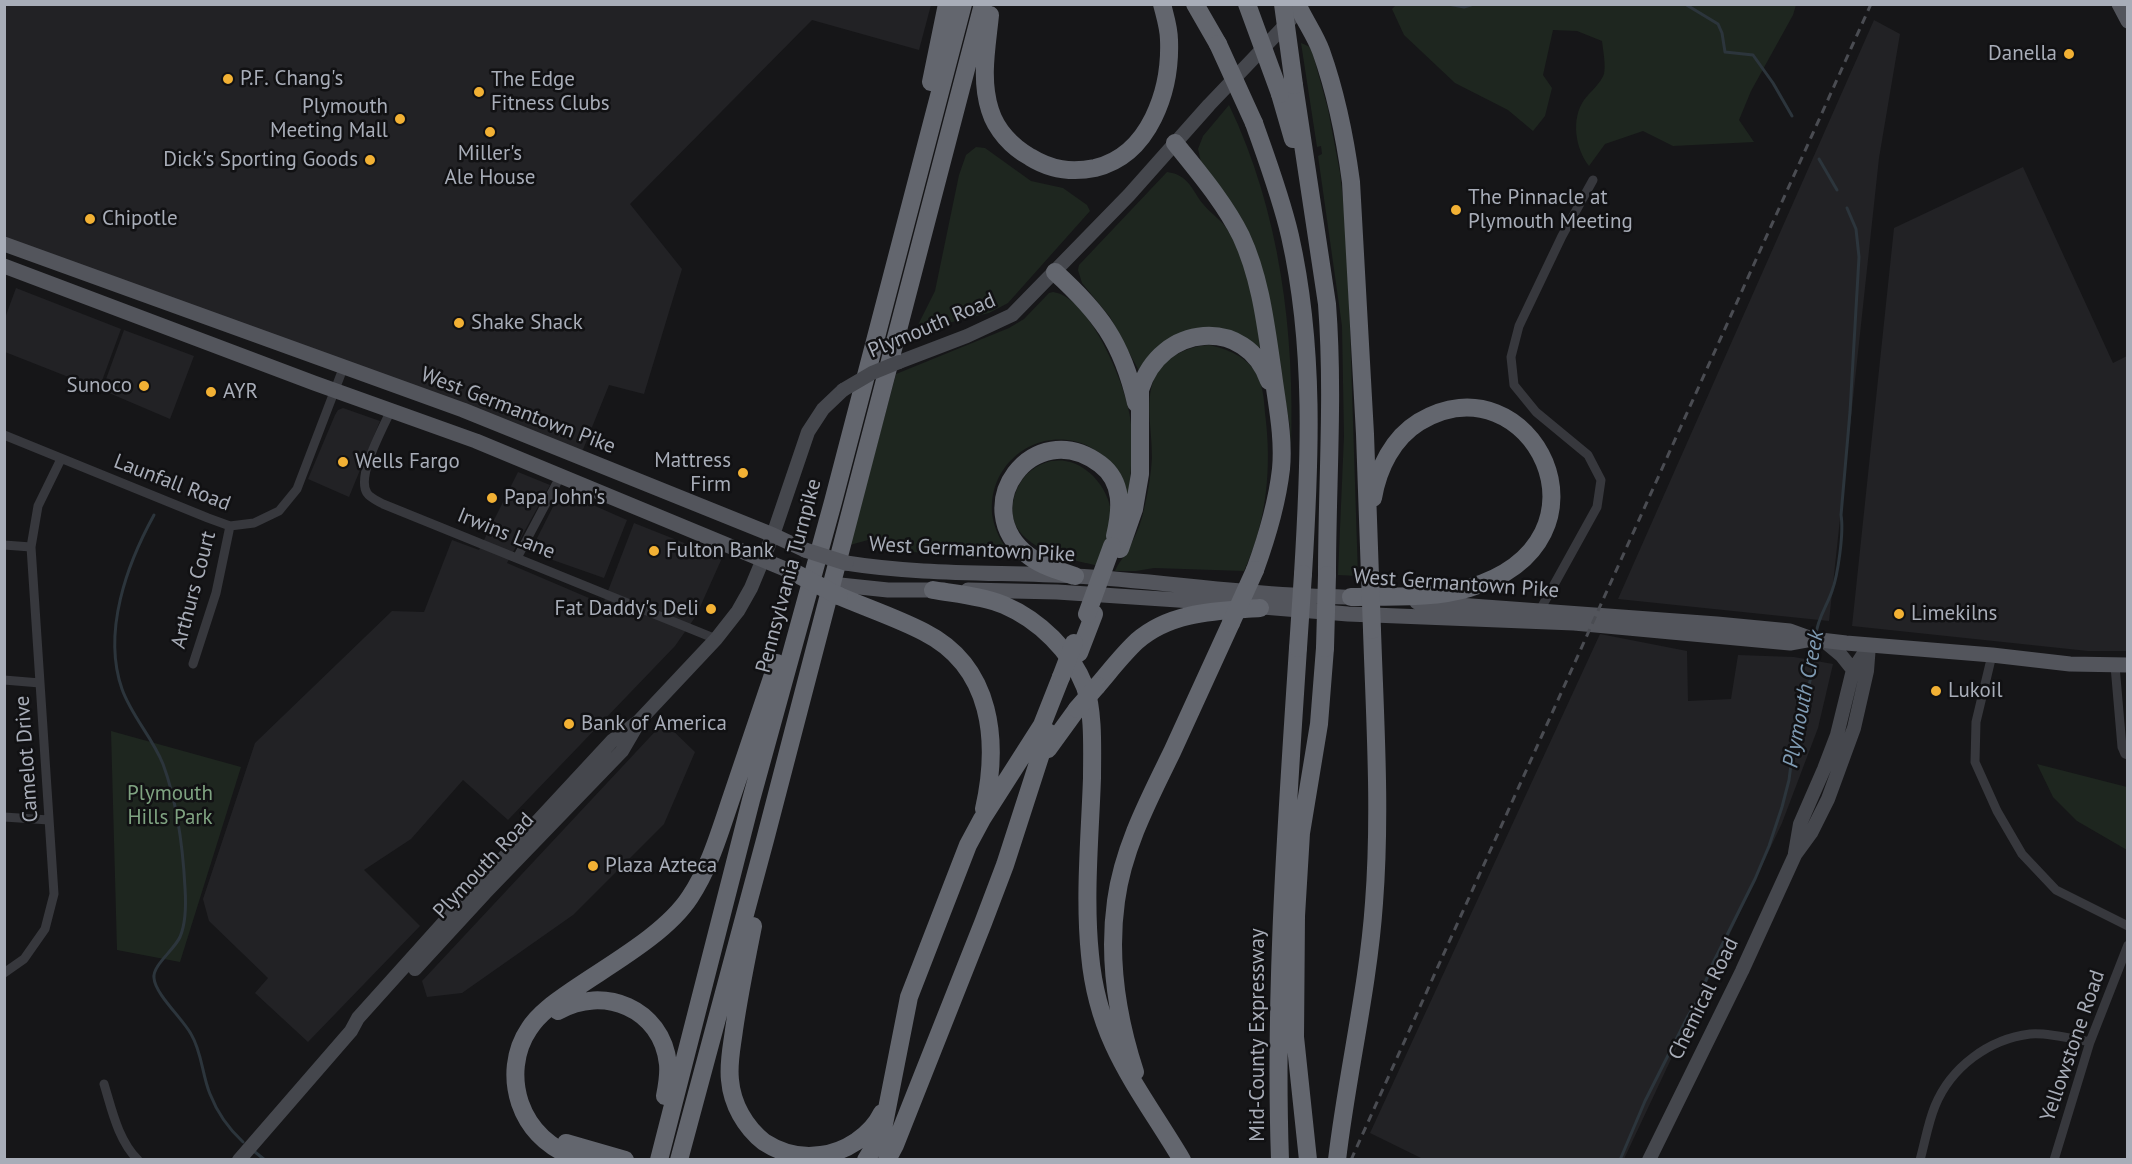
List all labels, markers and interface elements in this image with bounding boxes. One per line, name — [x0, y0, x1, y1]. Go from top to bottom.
place label: Danella — [1988, 41, 2057, 67]
marker: Danella — [2062, 47, 2076, 61]
place label: P.F. Chang's — [240, 66, 343, 92]
place label: The Edge Fitness Clubs — [491, 67, 610, 117]
marker: P.F. Chang's — [221, 72, 235, 86]
marker: The Edge Fitness Clubs — [472, 85, 486, 99]
place label: Plymouth Meeting Mall — [270, 94, 388, 144]
marker: Plymouth Meeting Mall — [393, 112, 407, 126]
marker: Miller's Ale House — [483, 125, 497, 139]
place label: Miller's Ale House — [445, 141, 535, 191]
place label: Dick's Sporting Goods — [163, 147, 358, 173]
marker: Dick's Sporting Goods — [363, 153, 377, 167]
place label: The Pinnacle at Plymouth Meeting — [1468, 185, 1633, 235]
marker: The Pinnacle at Plymouth Meeting — [1449, 203, 1463, 217]
place label: Chipotle — [102, 206, 178, 232]
marker: Chipotle — [83, 212, 97, 226]
street label: Plymouth Road — [865, 288, 999, 364]
place label: Shake Shack — [471, 310, 583, 336]
marker: Shake Shack — [452, 316, 466, 330]
street label: West Germantown Pike — [417, 362, 619, 460]
place label: Sunoco — [67, 373, 132, 399]
marker: Sunoco — [137, 379, 151, 393]
place label: AYR — [223, 379, 258, 405]
marker: AYR — [204, 385, 218, 399]
place label: Mattress Firm — [654, 448, 731, 498]
street label: Launfall Road — [110, 449, 234, 517]
place label: Wells Fargo — [355, 449, 460, 475]
marker: Wells Fargo — [336, 455, 350, 469]
marker: Mattress Firm — [736, 466, 750, 480]
street label: Pennsylvania Turnpike — [751, 476, 827, 676]
place label: Papa John's — [504, 485, 605, 511]
marker: Papa John's — [485, 491, 499, 505]
street label: Irwins Lane — [453, 503, 559, 565]
street label: Arthurs Court — [166, 529, 222, 651]
street label: West Germantown Pike — [868, 532, 1076, 568]
place label: Fulton Bank — [666, 538, 774, 564]
marker: Fulton Bank — [647, 544, 661, 558]
street label: West Germantown Pike — [1352, 564, 1560, 604]
place label: Fat Daddy's Deli — [555, 596, 699, 622]
place label: Limekilns — [1911, 601, 1997, 627]
marker: Fat Daddy's Deli — [704, 602, 718, 616]
marker: Limekilns — [1892, 607, 1906, 621]
water label: Plymouth Creek — [1778, 628, 1830, 770]
place label: Lukoil — [1948, 678, 2003, 704]
marker: Lukoil — [1929, 684, 1943, 698]
street label: Camelot Drive — [10, 695, 44, 823]
place label: Bank of America — [581, 711, 727, 737]
marker: Bank of America — [562, 717, 576, 731]
park label: Plymouth Hills Park — [127, 781, 213, 831]
street label: Plymouth Road — [428, 808, 540, 924]
place label: Plaza Azteca — [605, 853, 717, 879]
marker: Plaza Azteca — [586, 859, 600, 873]
street label: Mid-County Expressway — [1245, 928, 1271, 1142]
street label: Chemical Road — [1664, 934, 1744, 1064]
street label: Yellowstone Road — [2035, 967, 2111, 1125]

